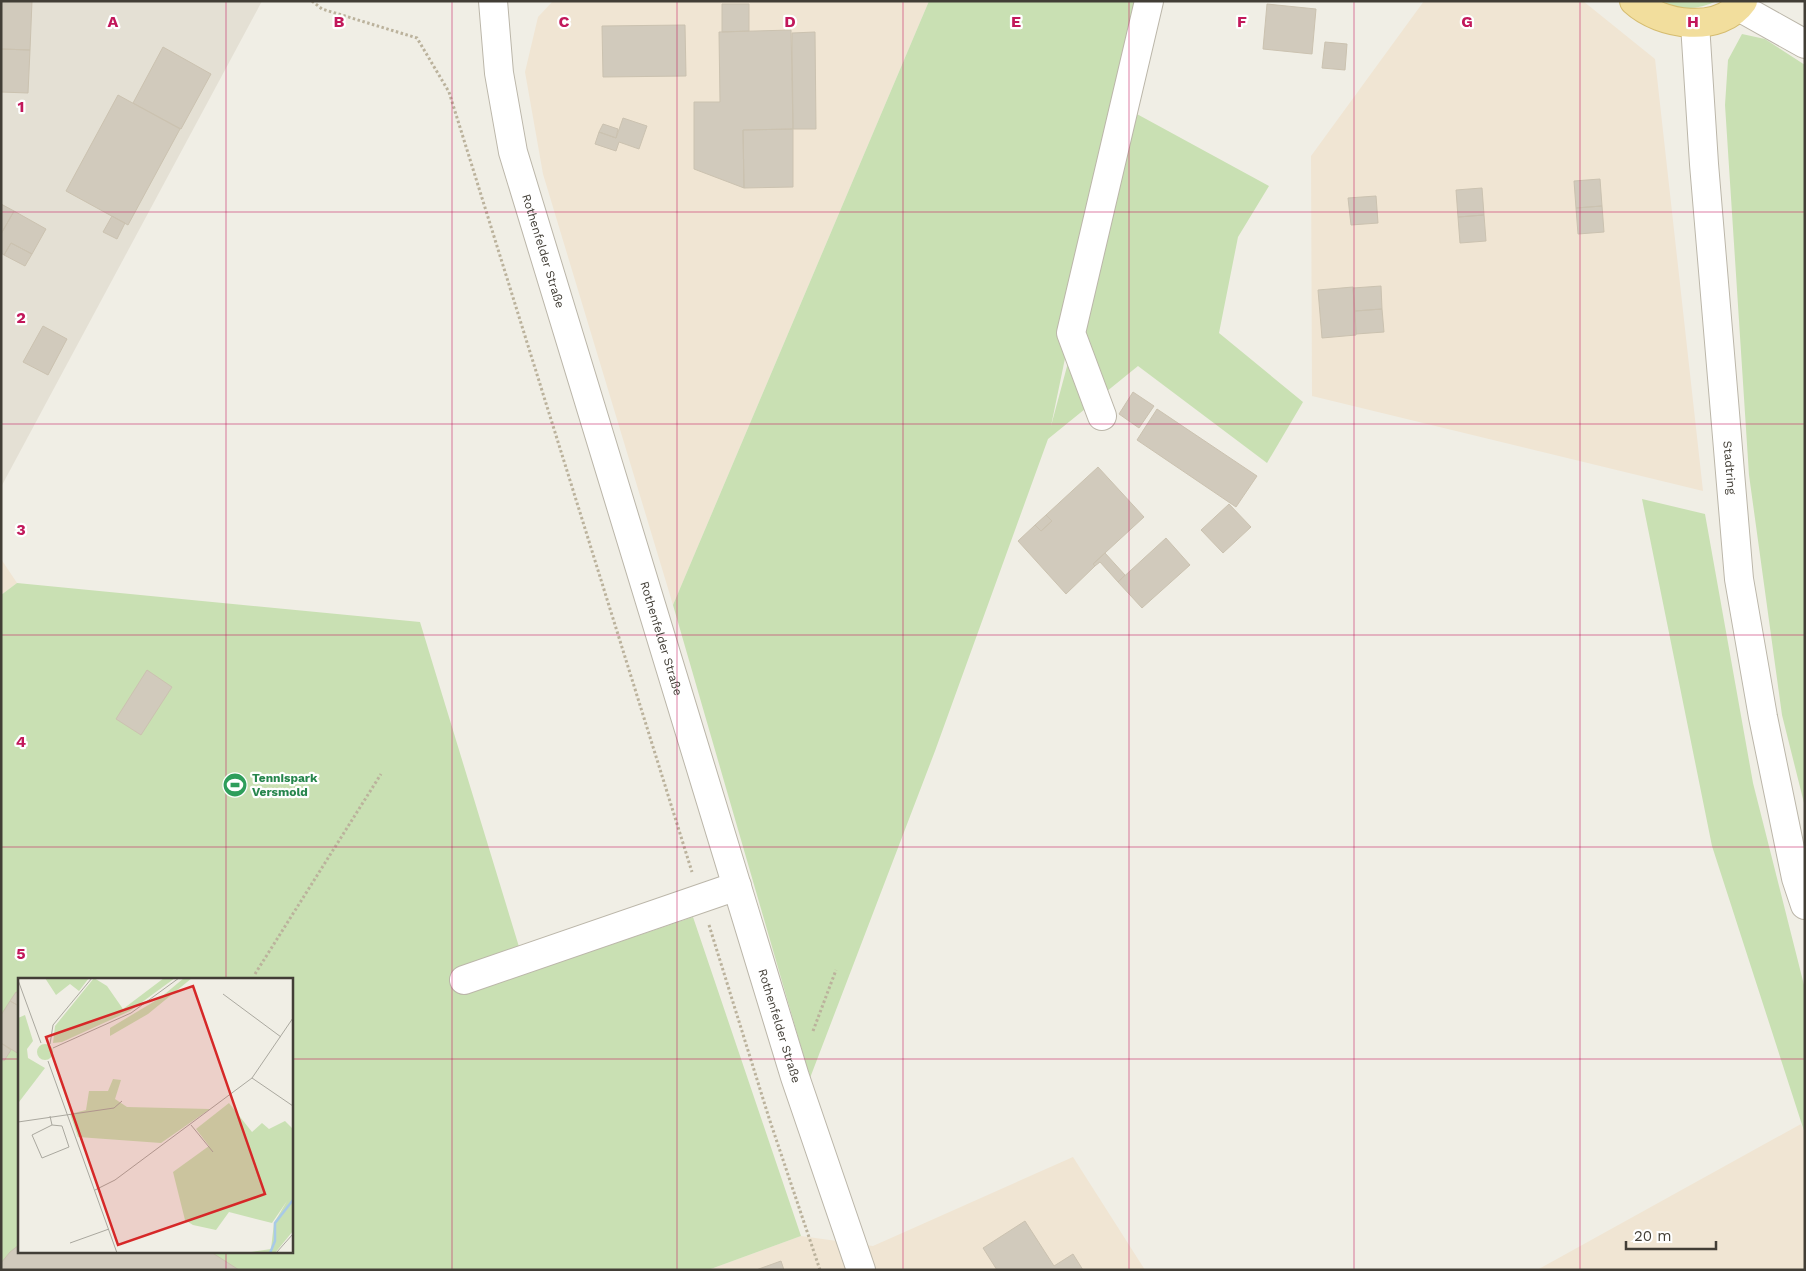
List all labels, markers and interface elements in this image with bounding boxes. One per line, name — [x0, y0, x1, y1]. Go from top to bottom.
text: A — [108, 12, 119, 31]
text: B — [334, 12, 345, 31]
text: C — [559, 12, 570, 31]
text: D — [784, 12, 796, 31]
text: E — [1011, 12, 1021, 31]
text: F — [1237, 12, 1247, 31]
text: G — [1461, 12, 1473, 31]
text: H — [1687, 12, 1699, 31]
text: 1 — [18, 97, 24, 116]
street label: Rothenfelder Straße — [519, 192, 567, 310]
text: 2 — [16, 308, 26, 327]
street label: Stadtring — [1720, 440, 1739, 496]
text: 3 — [16, 520, 26, 539]
street label: Rothenfelder Straße — [637, 580, 685, 697]
text: 4 — [16, 732, 26, 751]
place label: Tennispark Versmold — [252, 771, 318, 799]
sports icon: Tennispark Versmold — [222, 772, 248, 798]
text: 5 — [16, 944, 26, 963]
street label: Rothenfelder Straße — [755, 967, 804, 1085]
inset map — [18, 978, 292, 1254]
scale bar — [1626, 1218, 1716, 1250]
text: 20 m — [1634, 1227, 1672, 1245]

